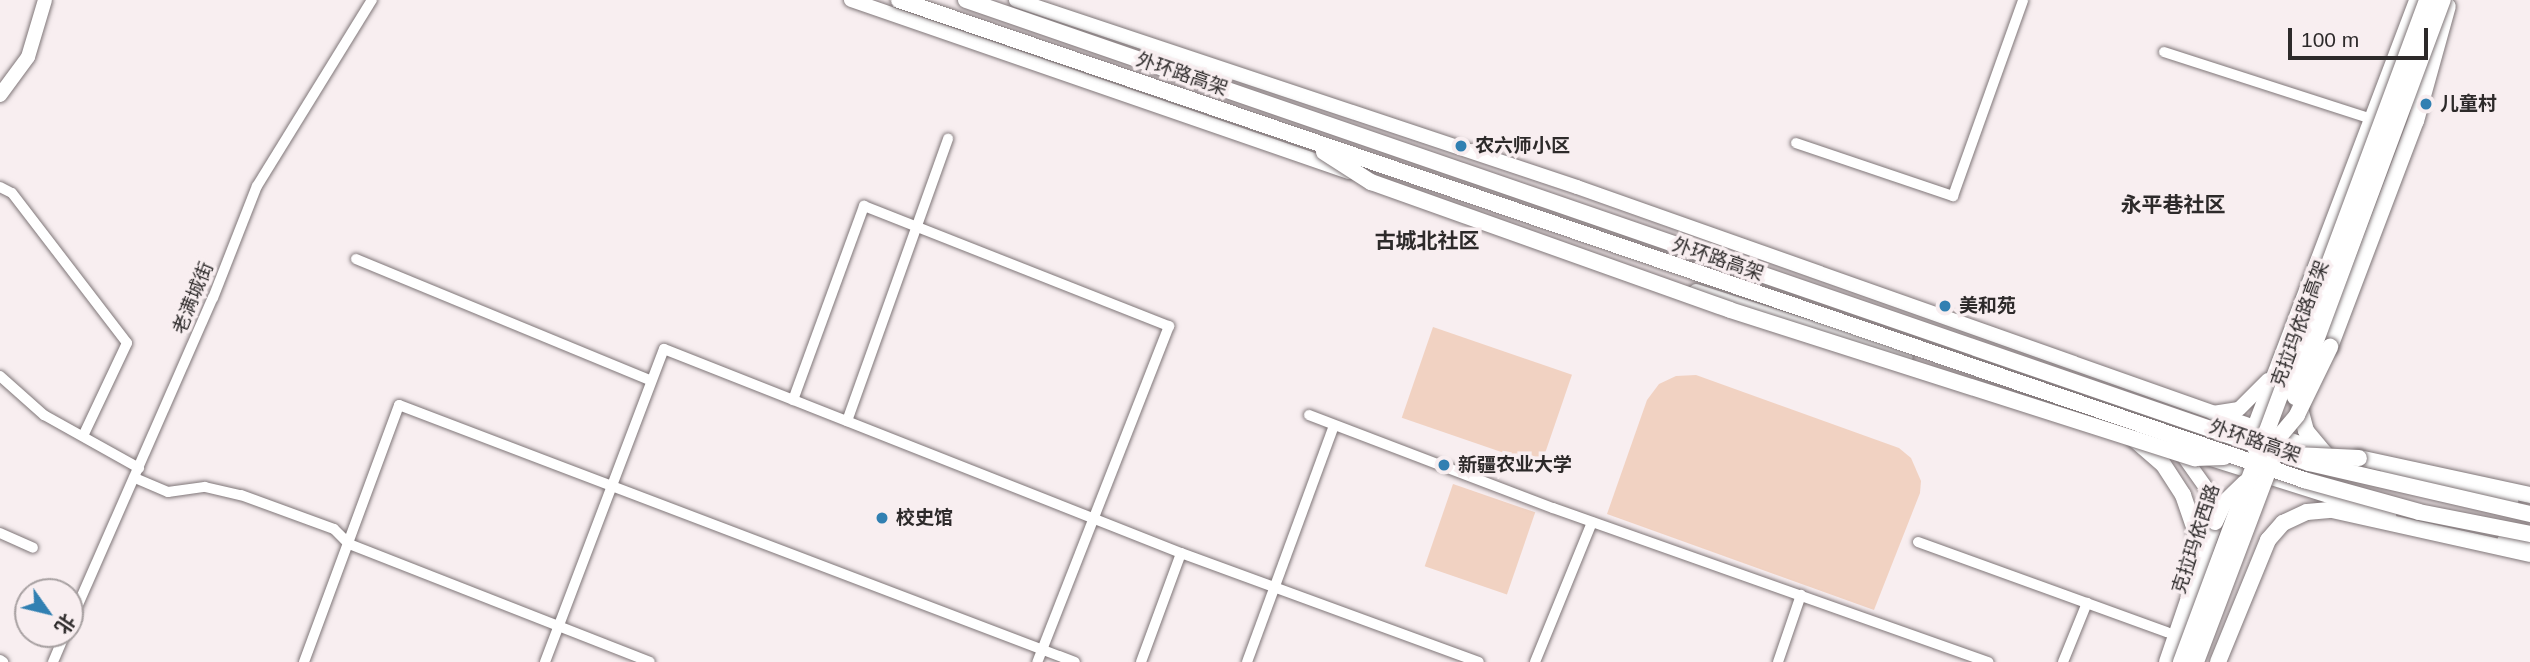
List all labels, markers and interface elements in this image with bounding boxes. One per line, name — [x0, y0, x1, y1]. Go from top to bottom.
scale bar — [2292, 14, 2432, 58]
text: 100 m — [2301, 28, 2359, 51]
street label: 外环路高架 — [1133, 48, 1231, 100]
place label: 儿童村 — [2440, 93, 2497, 115]
marker: 儿童村 — [2418, 96, 2434, 112]
place label: 农六师小区 — [1475, 135, 1570, 157]
marker: 农六师小区 — [1453, 138, 1469, 154]
district label: 永平巷社区 — [2121, 192, 2225, 218]
district label: 古城北社区 — [1375, 228, 1479, 254]
street label: 外环路高架 — [1669, 233, 1767, 285]
street label: 老满城街 — [168, 258, 218, 338]
street label: 克拉玛依路高架 — [2267, 258, 2333, 390]
place label: 美和苑 — [1959, 295, 2016, 317]
marker: 美和苑 — [1937, 298, 1953, 314]
street label: 外环路高架 — [2206, 415, 2304, 467]
place label: 新疆农业大学 — [1458, 454, 1572, 476]
marker: 新疆农业大学 — [1436, 457, 1452, 473]
street label: 克拉玛依西路 — [2168, 481, 2224, 597]
place label: 校史馆 — [896, 507, 953, 529]
marker: 校史馆 — [874, 510, 890, 526]
north arrow — [14, 578, 84, 648]
text: 北 — [51, 610, 79, 638]

